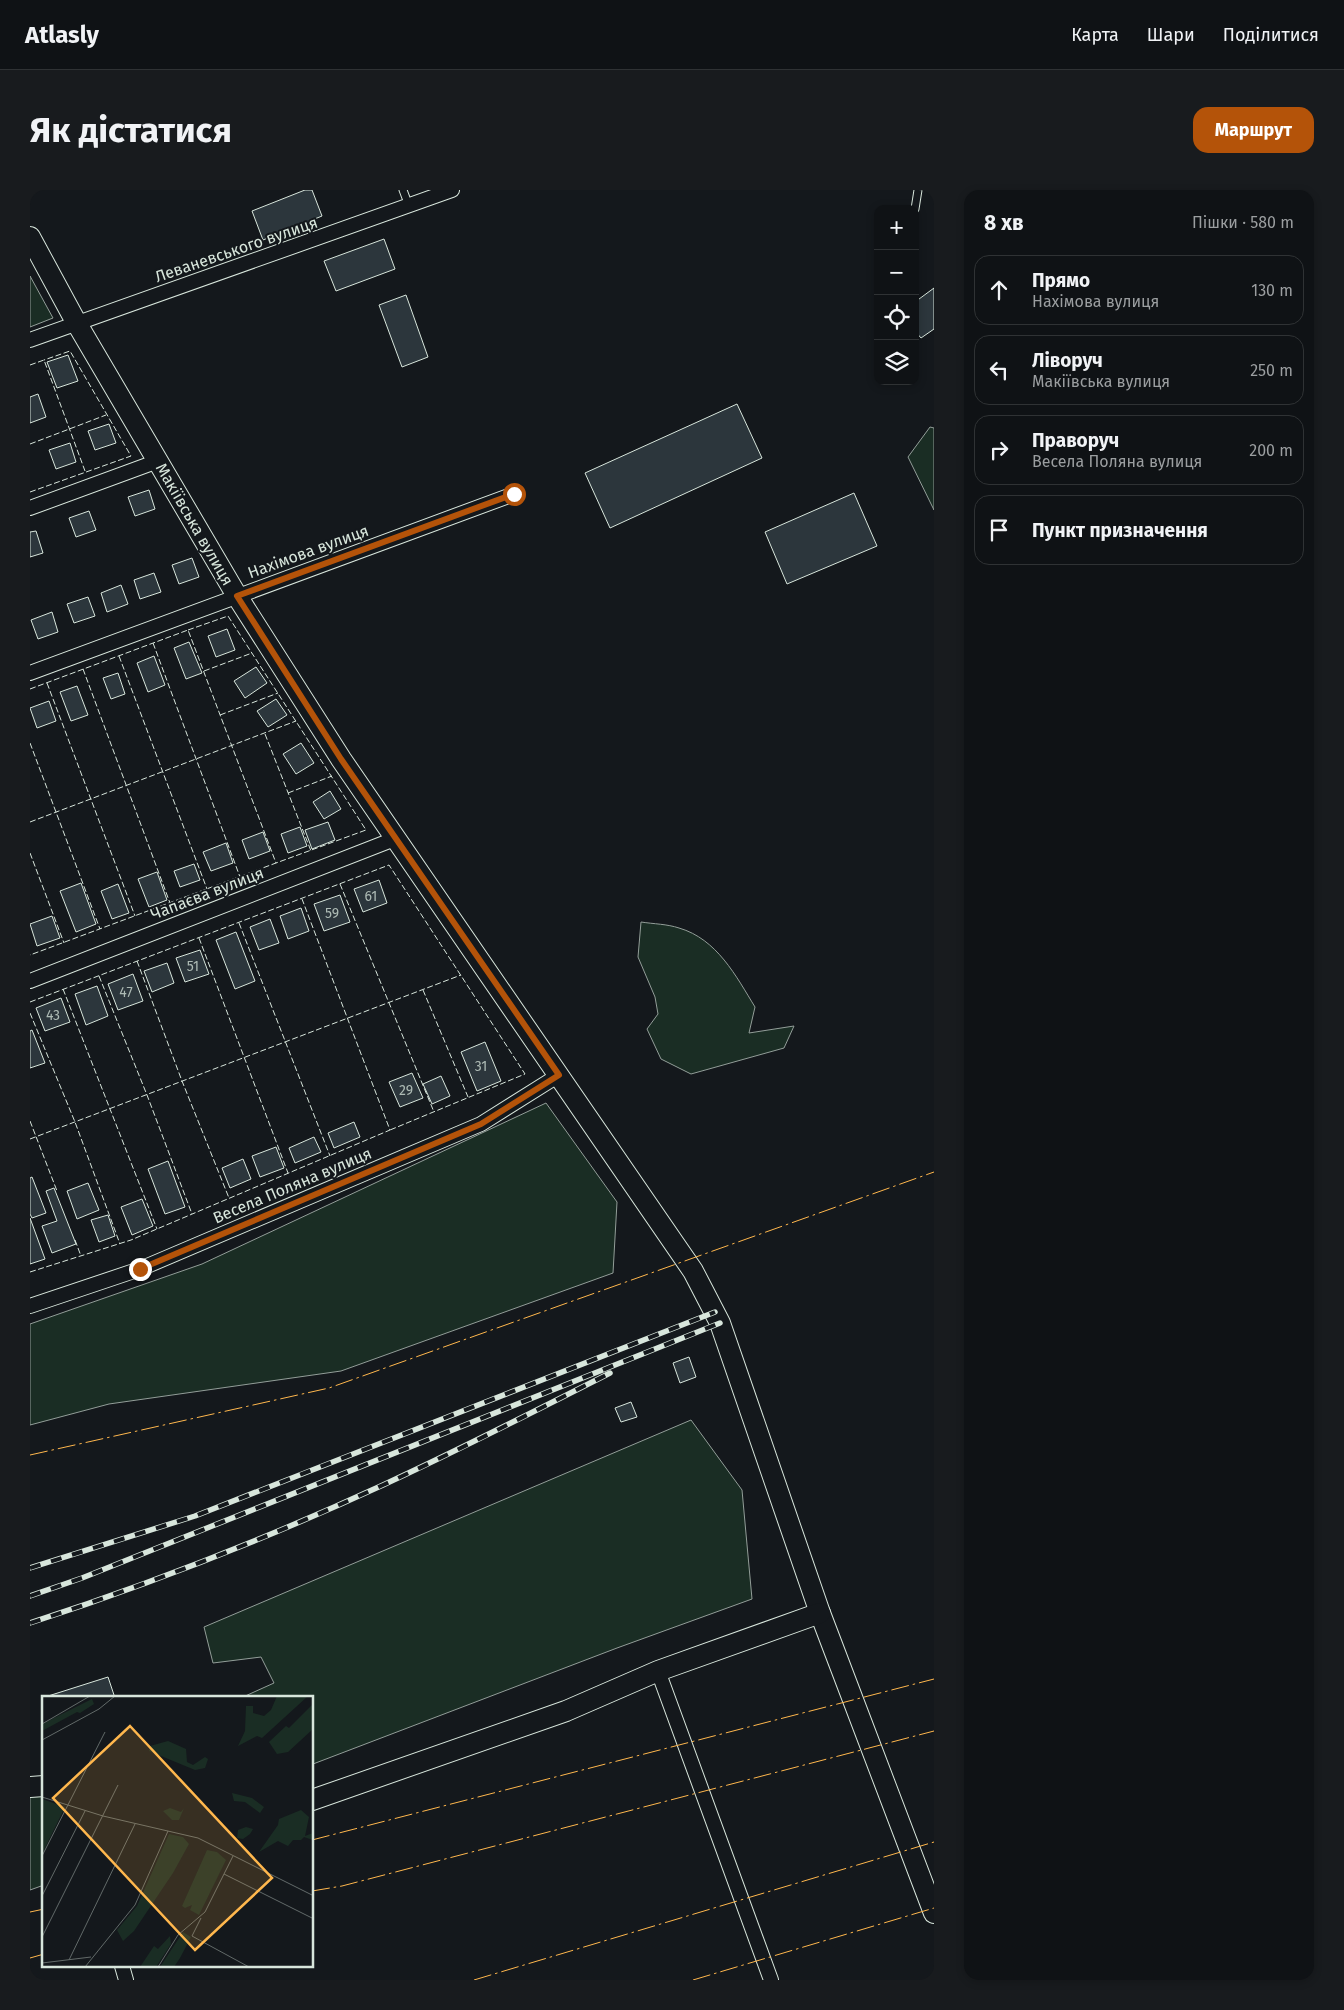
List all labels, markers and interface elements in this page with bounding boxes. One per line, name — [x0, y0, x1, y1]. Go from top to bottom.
text: Atlasly — [25, 21, 99, 49]
text: Карта — [1071, 24, 1119, 46]
text: Шари — [1147, 24, 1195, 46]
text: Поділитися — [1223, 24, 1319, 46]
button: Маршрут — [1193, 107, 1314, 153]
text: Як дістатися — [30, 109, 232, 151]
map controls — [874, 205, 919, 385]
button: + — [874, 205, 919, 250]
text: 8 хв — [984, 210, 1024, 236]
street label: Леваневського вулиця — [152, 213, 320, 286]
text: Пішки · 580 m — [1192, 213, 1294, 232]
button: − — [874, 250, 919, 295]
text: Прямо — [1032, 269, 1090, 292]
icon: ahead — [985, 276, 1013, 304]
text: 130 m — [1251, 281, 1293, 300]
text: Нахімова вулиця — [1032, 292, 1159, 311]
button: locate — [874, 295, 919, 340]
button: layers — [874, 340, 919, 385]
text: Ліворуч — [1032, 349, 1103, 372]
icon: left — [985, 356, 1013, 384]
text: 250 m — [1250, 361, 1293, 380]
text: Макіївська вулиця — [1032, 372, 1170, 391]
text: Праворуч — [1032, 429, 1119, 452]
icon: right — [985, 436, 1013, 464]
text: 200 m — [1249, 441, 1293, 460]
text: Весела Поляна вулиця — [1032, 452, 1202, 471]
street label: Макіївська вулиця — [152, 460, 237, 589]
route start — [503, 483, 526, 506]
icon: arrive — [985, 516, 1013, 544]
text: Пункт призначення — [1032, 519, 1208, 542]
street label: Нахімова вулиця — [245, 521, 371, 582]
street label: Чапаєва вулиця — [148, 863, 266, 924]
house number: 61 — [365, 888, 377, 905]
house number: 59 — [325, 905, 339, 922]
house number: 51 — [187, 958, 199, 975]
house number: 47 — [119, 984, 133, 1001]
house number: 43 — [46, 1007, 60, 1024]
house number: 31 — [475, 1058, 487, 1075]
house number: 29 — [399, 1082, 413, 1099]
street label: Весела Поляна вулиця — [210, 1143, 374, 1228]
route end — [129, 1258, 152, 1281]
inset map — [42, 1696, 314, 1968]

